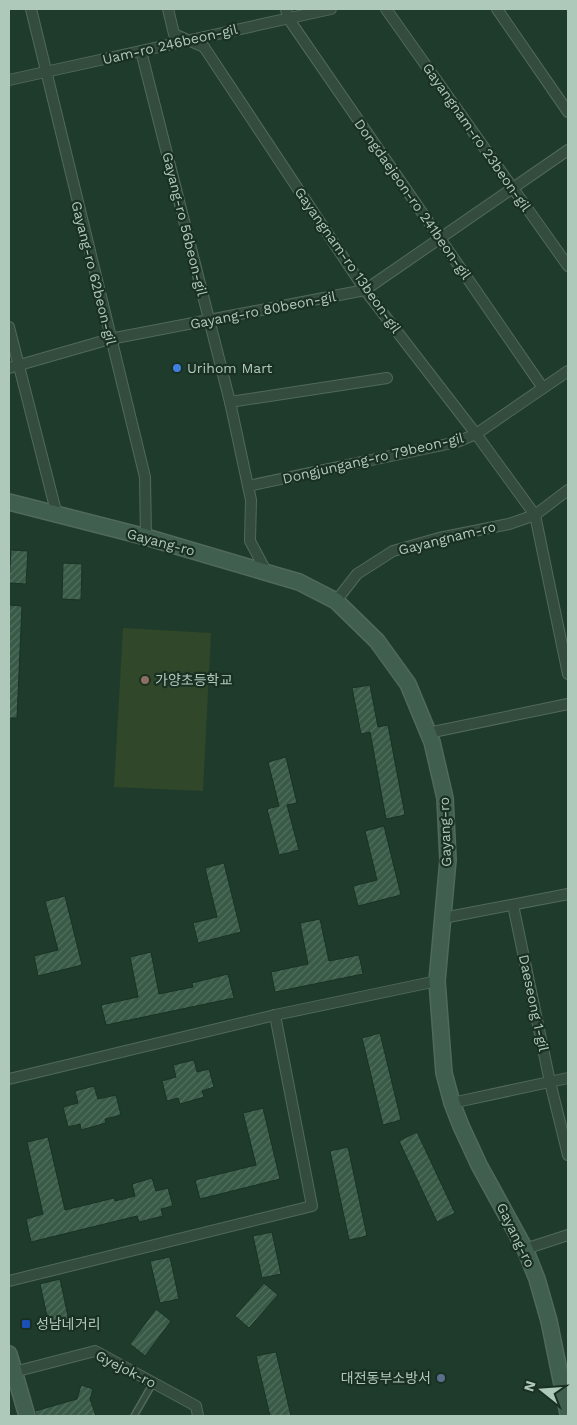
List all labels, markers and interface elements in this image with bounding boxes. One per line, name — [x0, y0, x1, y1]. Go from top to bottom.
street label: Uam-ro 246beon-gil — [101, 21, 240, 67]
street label: Gayangnam-ro 23beon-gil — [420, 60, 535, 215]
street label: Dongdaejeon-ro 241beon-gil — [351, 116, 475, 283]
street label: Gayang-ro 56beon-gil — [159, 150, 211, 298]
street label: Gayangnam-ro 13beon-gil — [291, 184, 405, 337]
street label: Gayang-ro 62beon-gil — [68, 199, 120, 347]
street label: Gayang-ro 80beon-gil — [189, 288, 338, 332]
place label: Urihom Mart — [187, 360, 273, 376]
marker: Urihom Mart — [171, 362, 183, 374]
street label: Dongjungang-ro 79beon-gil — [281, 429, 466, 487]
street label: Gayangnam-ro — [397, 518, 497, 558]
street label: Gayang-ro — [125, 525, 197, 559]
place label: 가양초등학교 — [155, 672, 232, 688]
marker: 가양초등학교 — [139, 674, 151, 686]
street label: Gayang-ro — [436, 797, 454, 867]
street label: Daeseong 1-gil — [516, 953, 552, 1054]
street label: Gayang-ro — [494, 1200, 538, 1270]
place label: 성남네거리 — [36, 1316, 100, 1332]
marker: 성남네거리 — [20, 1318, 32, 1330]
street label: Gyejok-ro — [93, 1347, 159, 1391]
north arrow — [517, 1365, 567, 1415]
place label: 대전동부소방서 — [341, 1370, 431, 1386]
marker: 대전동부소방서 — [435, 1372, 447, 1384]
text: N — [520, 1379, 539, 1393]

